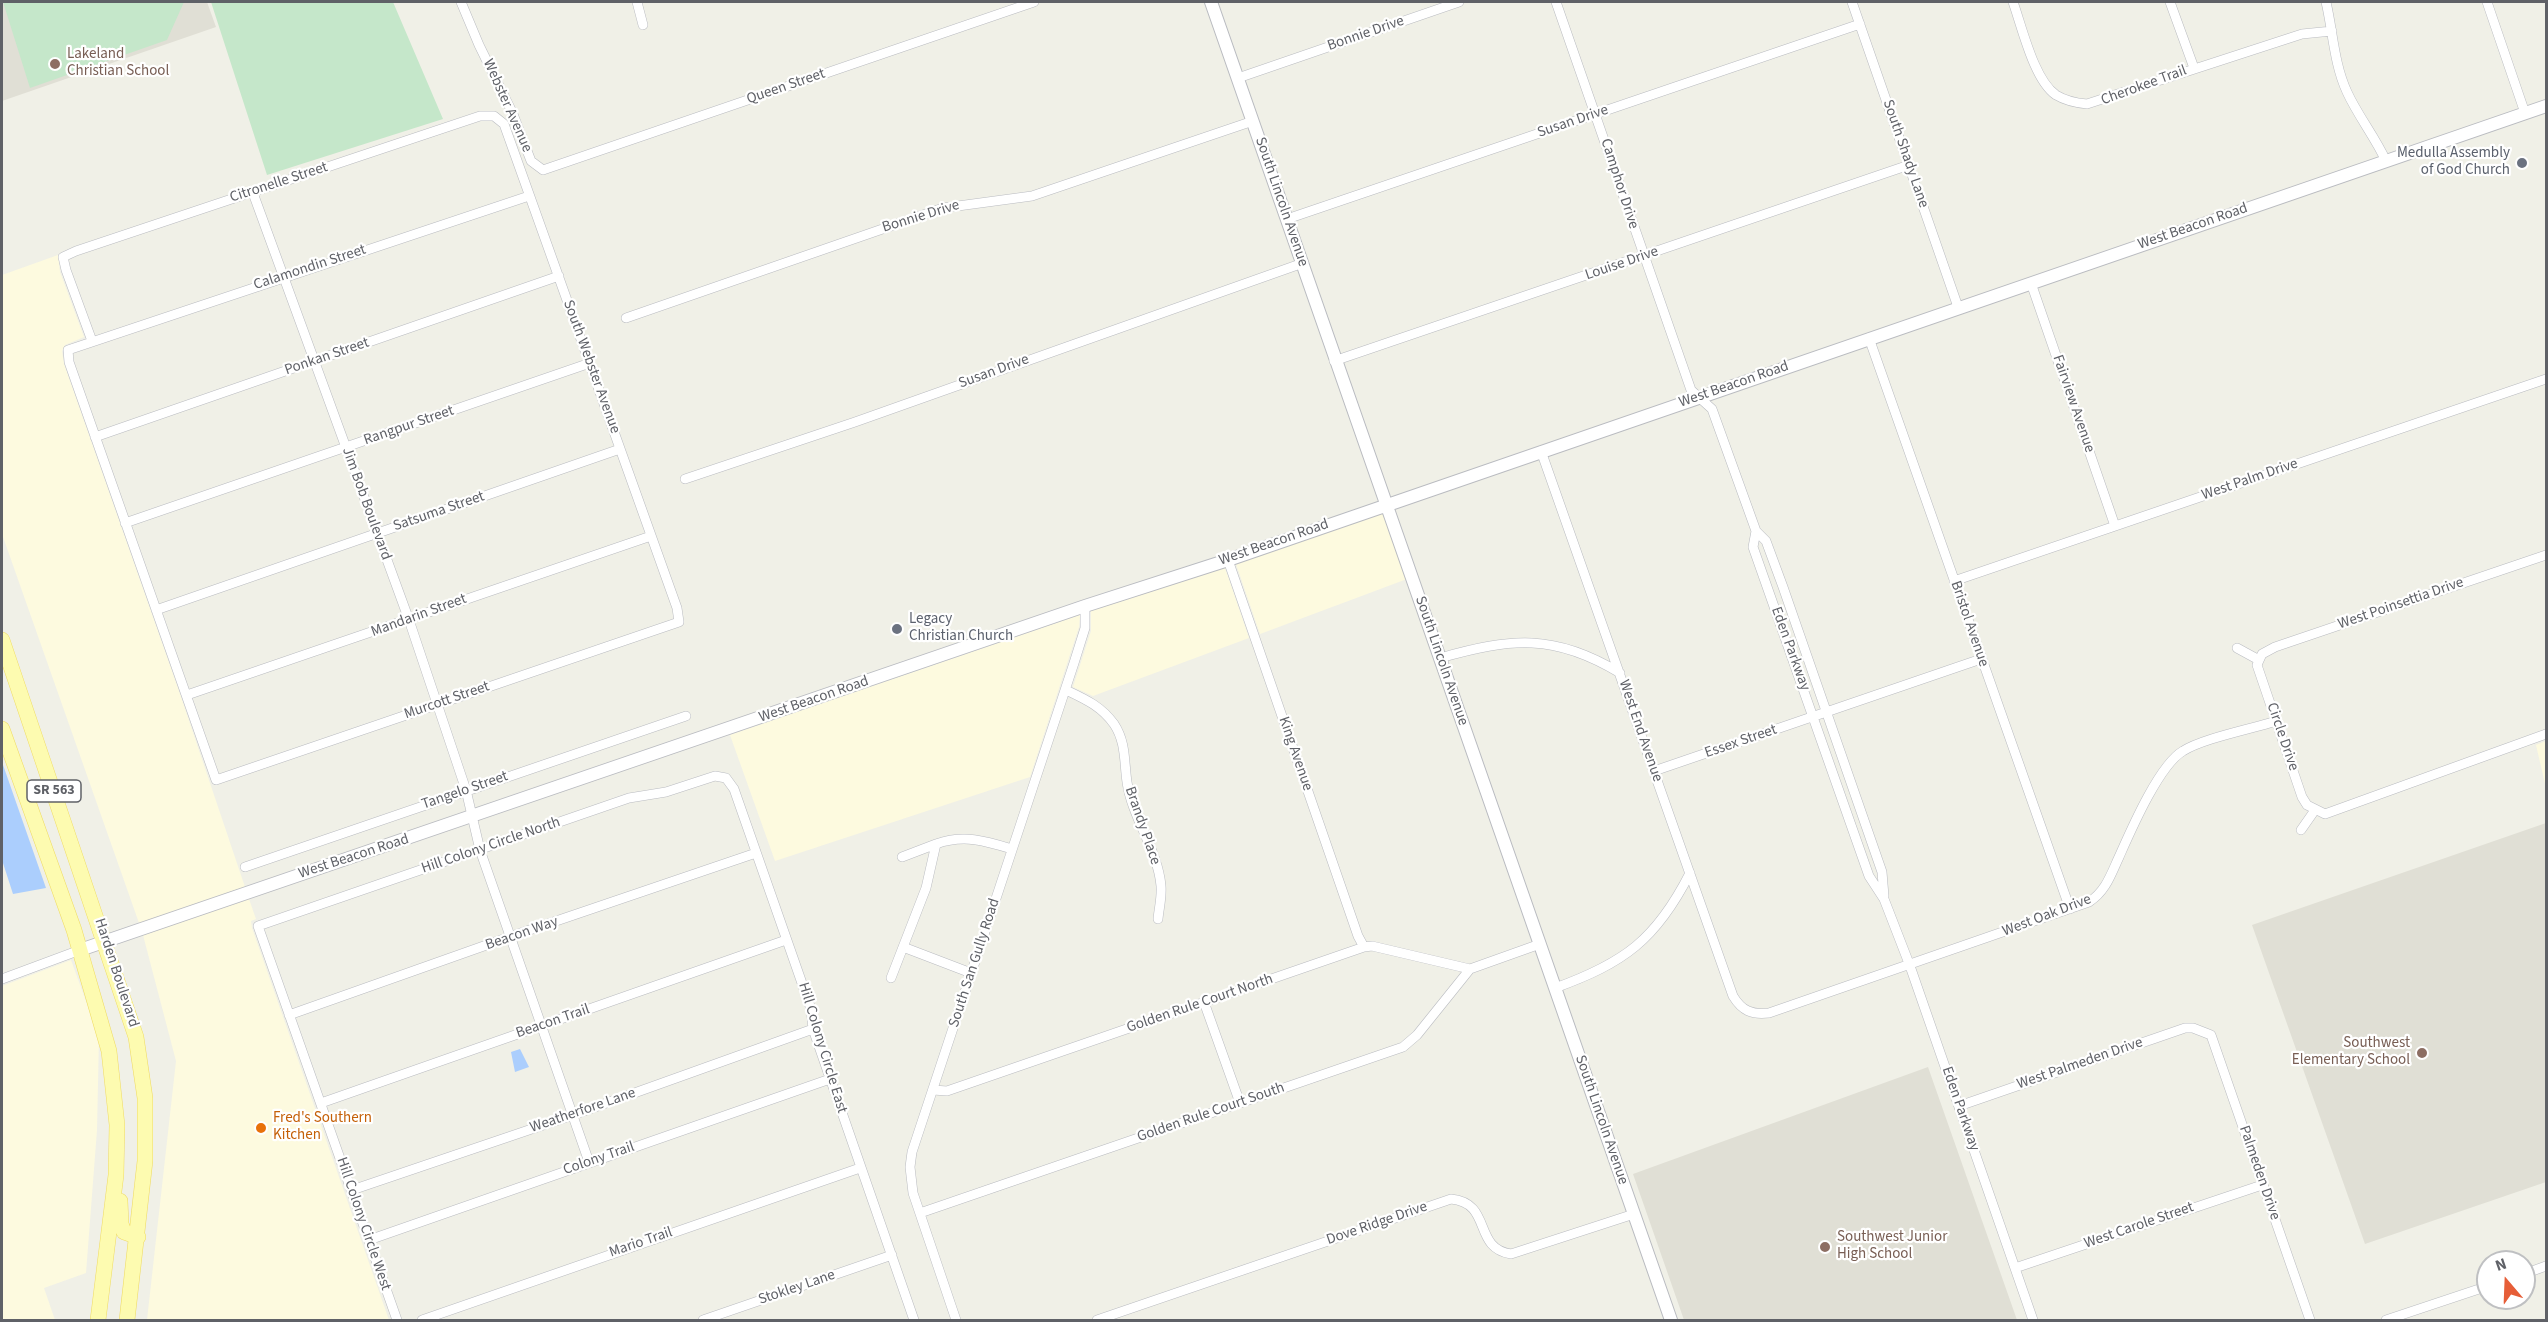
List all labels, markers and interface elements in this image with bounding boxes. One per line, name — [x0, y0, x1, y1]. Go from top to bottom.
street label: Bonnie Drive — [1325, 12, 1407, 56]
place label: Lakeland Christian School — [67, 46, 169, 81]
marker: Lakeland Christian School — [48, 57, 62, 71]
street label: Webster Avenue — [478, 57, 536, 155]
street label: Cherokee Trail — [2099, 62, 2189, 110]
street label: Queen Street — [744, 65, 828, 109]
street label: South Shady Lane — [1878, 98, 1932, 210]
street label: Susan Drive — [1535, 101, 1611, 143]
street label: South Lincoln Avenue — [1250, 135, 1312, 269]
street label: Camphor Drive — [1596, 137, 1642, 231]
place label: Medulla Assembly of God Church — [2397, 145, 2510, 180]
marker: Medulla Assembly of God Church — [2515, 156, 2529, 170]
street label: Citronelle Street — [228, 159, 330, 207]
street label: Bonnie Drive — [880, 197, 962, 237]
street label: West Beacon Road — [2136, 200, 2250, 254]
street label: Calamondin Street — [252, 241, 368, 295]
street label: Louise Drive — [1583, 243, 1661, 285]
street label: South Webster Avenue — [558, 298, 624, 436]
street label: Ponkan Street — [282, 334, 372, 380]
street label: Susan Drive — [956, 351, 1032, 393]
street label: Fairview Avenue — [2048, 353, 2098, 455]
street label: West Beacon Road — [1677, 358, 1791, 412]
street label: Rangpur Street — [362, 402, 456, 450]
street label: Jim Bob Boulevard — [337, 445, 395, 563]
street label: West Palm Drive — [2200, 455, 2300, 505]
street label: Satsuma Street — [391, 488, 487, 536]
street label: West Beacon Road — [1217, 516, 1331, 570]
street label: West Poinsettia Drive — [2336, 574, 2466, 634]
street label: Bristol Avenue — [1946, 579, 1992, 669]
street label: Mandarin Street — [369, 590, 469, 642]
street label: South Lincoln Avenue — [1410, 594, 1472, 728]
street label: Eden Parkway — [1766, 605, 1814, 693]
place label: Legacy Christian Church — [909, 611, 1013, 646]
marker: Legacy Christian Church — [890, 622, 904, 636]
street label: West Beacon Road — [757, 673, 871, 727]
street label: Murcott Street — [402, 678, 492, 724]
street label: West End Avenue — [1614, 678, 1666, 784]
street label: Circle Drive — [2262, 701, 2302, 773]
street label: King Avenue — [1274, 714, 1316, 794]
street label: Essex Street — [1703, 721, 1779, 763]
street label: Tangelo Street — [420, 768, 510, 814]
road number: SR 563 — [27, 780, 81, 802]
street label: Brandy Place — [1120, 784, 1164, 868]
street label: Hill Colony Circle North — [419, 814, 563, 878]
street label: West Beacon Road — [297, 831, 411, 883]
street label: West Oak Drive — [2000, 891, 2094, 941]
street label: South San Gully Road — [946, 896, 1004, 1030]
street label: Beacon Way — [483, 913, 561, 955]
street label: Harden Boulevard — [90, 916, 142, 1030]
street label: Golden Rule Court North — [1124, 970, 1276, 1038]
street label: Hill Colony Circle East — [794, 980, 850, 1116]
street label: Beacon Trail — [514, 1001, 592, 1043]
street label: West Palmeden Drive — [2015, 1034, 2145, 1094]
place label: Southwest Elementary School — [2292, 1035, 2410, 1070]
marker: Southwest Elementary School — [2415, 1046, 2429, 1060]
street label: South Lincoln Avenue — [1570, 1053, 1632, 1187]
street label: Eden Parkway — [1937, 1064, 1983, 1154]
street label: Golden Rule Court South — [1135, 1079, 1287, 1147]
street label: Weatherfore Lane — [528, 1084, 638, 1138]
place label: Fred's Southern Kitchen — [273, 1110, 372, 1145]
marker: Fred's Southern Kitchen — [254, 1121, 268, 1135]
street label: Palmeden Drive — [2234, 1123, 2284, 1223]
street label: Colony Trail — [561, 1138, 637, 1180]
street label: Hill Colony Circle West — [332, 1155, 394, 1293]
street label: Dove Ridge Drive — [1324, 1198, 1430, 1250]
street label: West Carole Street — [2082, 1199, 2196, 1253]
street label: Mario Trail — [607, 1224, 675, 1262]
place label: Southwest Junior High School — [1837, 1229, 1947, 1264]
marker: Southwest Junior High School — [1818, 1240, 1832, 1254]
north arrow — [2476, 1250, 2536, 1310]
text: N — [2492, 1253, 2509, 1277]
street label: Stokley Lane — [756, 1266, 838, 1310]

